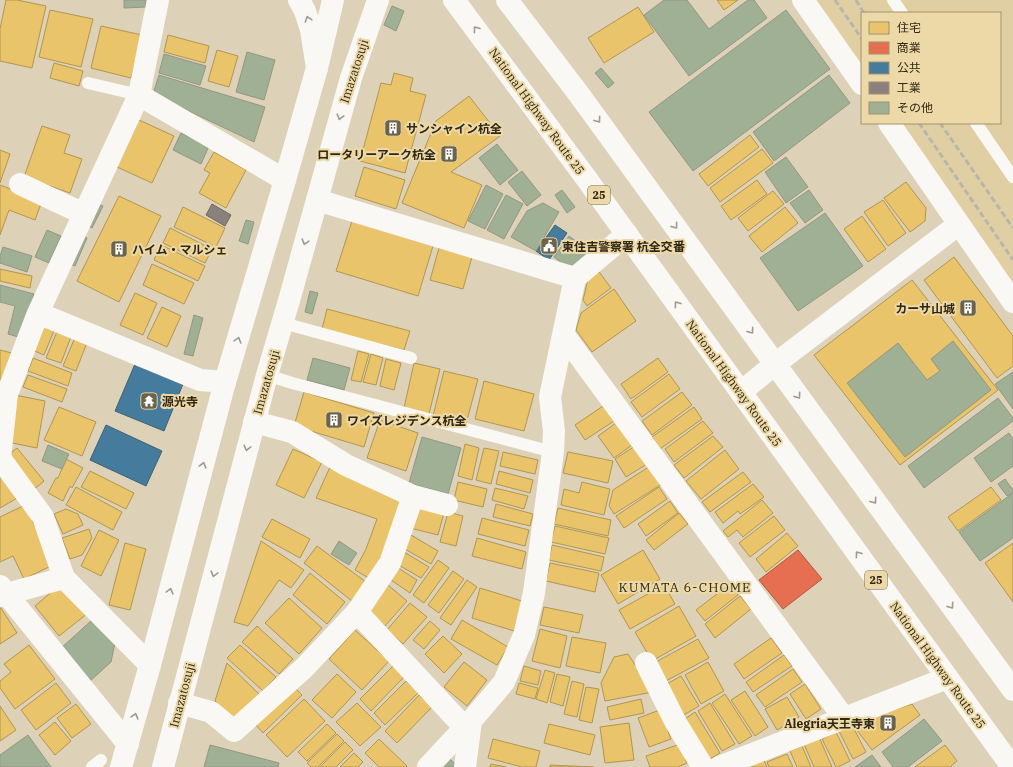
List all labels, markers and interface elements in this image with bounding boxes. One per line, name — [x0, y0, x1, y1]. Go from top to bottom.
legend — [861, 12, 1001, 124]
one-way arrow — [304, 16, 312, 23]
text: 住宅 — [897, 20, 921, 35]
one-way arrow — [474, 27, 481, 34]
street label: Imazatosuji — [337, 37, 371, 105]
text: 商業 — [897, 40, 921, 55]
street label: National Highway Route 25 — [486, 45, 588, 177]
text: 公共 — [897, 60, 921, 75]
text: 工業 — [897, 80, 921, 95]
text: その他 — [897, 100, 933, 115]
one-way arrow — [336, 113, 345, 120]
one-way arrow — [593, 116, 600, 123]
building icon: サンシャイン杭全 — [383, 118, 403, 138]
place label: サンシャイン杭全 — [406, 121, 502, 136]
building icon: ロータリーアーク杭全 — [439, 144, 459, 164]
place label: ロータリーアーク杭全 — [317, 147, 436, 162]
road number: 25 — [588, 186, 610, 204]
one-way arrow — [670, 221, 677, 228]
public building icon: 東住吉警察署 杭全交番 — [539, 236, 559, 256]
one-way arrow — [301, 238, 310, 245]
building icon: ハイム・マルシェ — [109, 239, 129, 259]
place label: 東住吉警察署 杭全交番 — [562, 239, 686, 254]
place label: ハイム・マルシェ — [132, 242, 228, 257]
building icon: カーサ山城 — [958, 298, 978, 318]
one-way arrow — [675, 301, 682, 308]
place label: カーサ山城 — [895, 301, 955, 316]
street label: National Highway Route 25 — [683, 317, 785, 449]
one-way arrow — [746, 327, 754, 334]
one-way arrow — [233, 336, 242, 343]
street label: Imazatosuji — [250, 348, 282, 416]
temple icon: 源光寺 — [139, 391, 159, 411]
one-way arrow — [793, 392, 801, 399]
place label: 源光寺 — [162, 394, 198, 409]
building icon: ワイズレジデンス杭全 — [324, 410, 344, 430]
place label: ワイズレジデンス杭全 — [347, 413, 466, 428]
one-way arrow — [244, 445, 252, 451]
one-way arrow — [198, 462, 207, 469]
one-way arrow — [870, 496, 877, 503]
one-way arrow — [855, 551, 863, 558]
one-way arrow — [210, 570, 219, 577]
road number: 25 — [865, 571, 887, 589]
district label: KUMATA 6-CHOME — [619, 579, 751, 596]
one-way arrow — [165, 587, 173, 594]
street label: National Highway Route 25 — [887, 599, 989, 731]
one-way arrow — [946, 601, 953, 608]
street label: Imazatosuji — [166, 661, 198, 729]
one-way arrow — [131, 713, 139, 719]
building icon: Alegria天王寺東 — [878, 713, 898, 733]
place label: Alegria天王寺東 — [784, 716, 875, 731]

